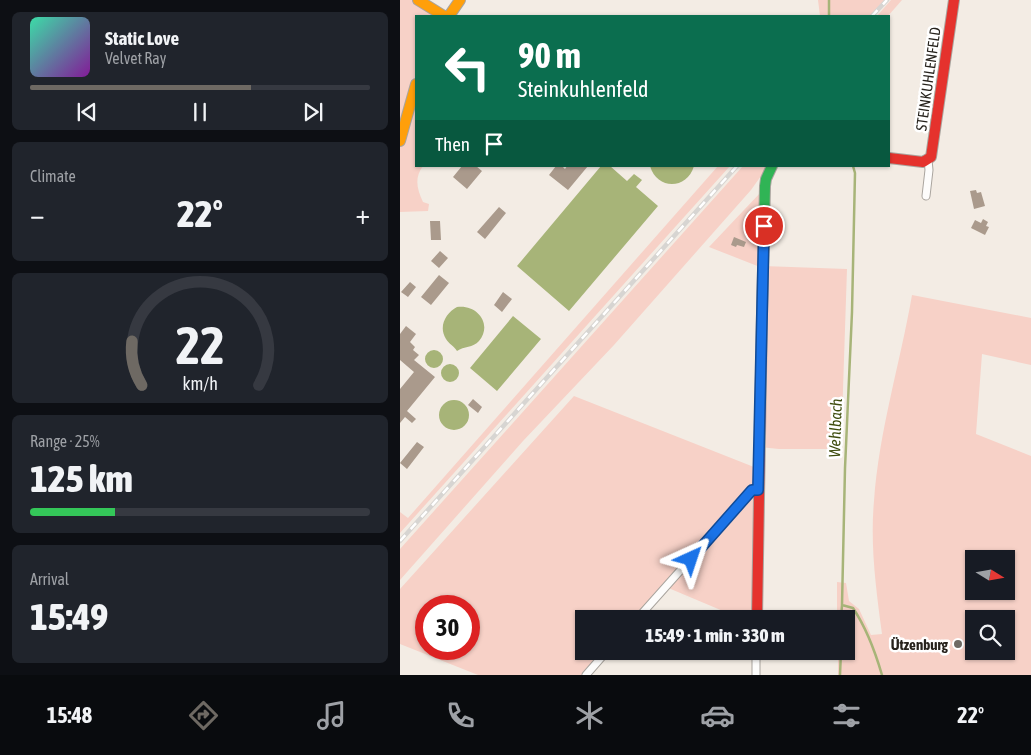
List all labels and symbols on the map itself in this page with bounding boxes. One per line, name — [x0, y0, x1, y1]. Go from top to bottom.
street label: STEINKUHLENFELD — [912, 26, 944, 132]
pin — [743, 205, 785, 247]
water label: Wehlbach — [825, 398, 845, 458]
position arrow — [664, 532, 716, 584]
north arrow — [965, 550, 1015, 600]
speed limit sign: 30 — [415, 595, 480, 660]
place label: Ützenburg — [891, 636, 949, 653]
marker: Ützenburg — [952, 638, 964, 650]

